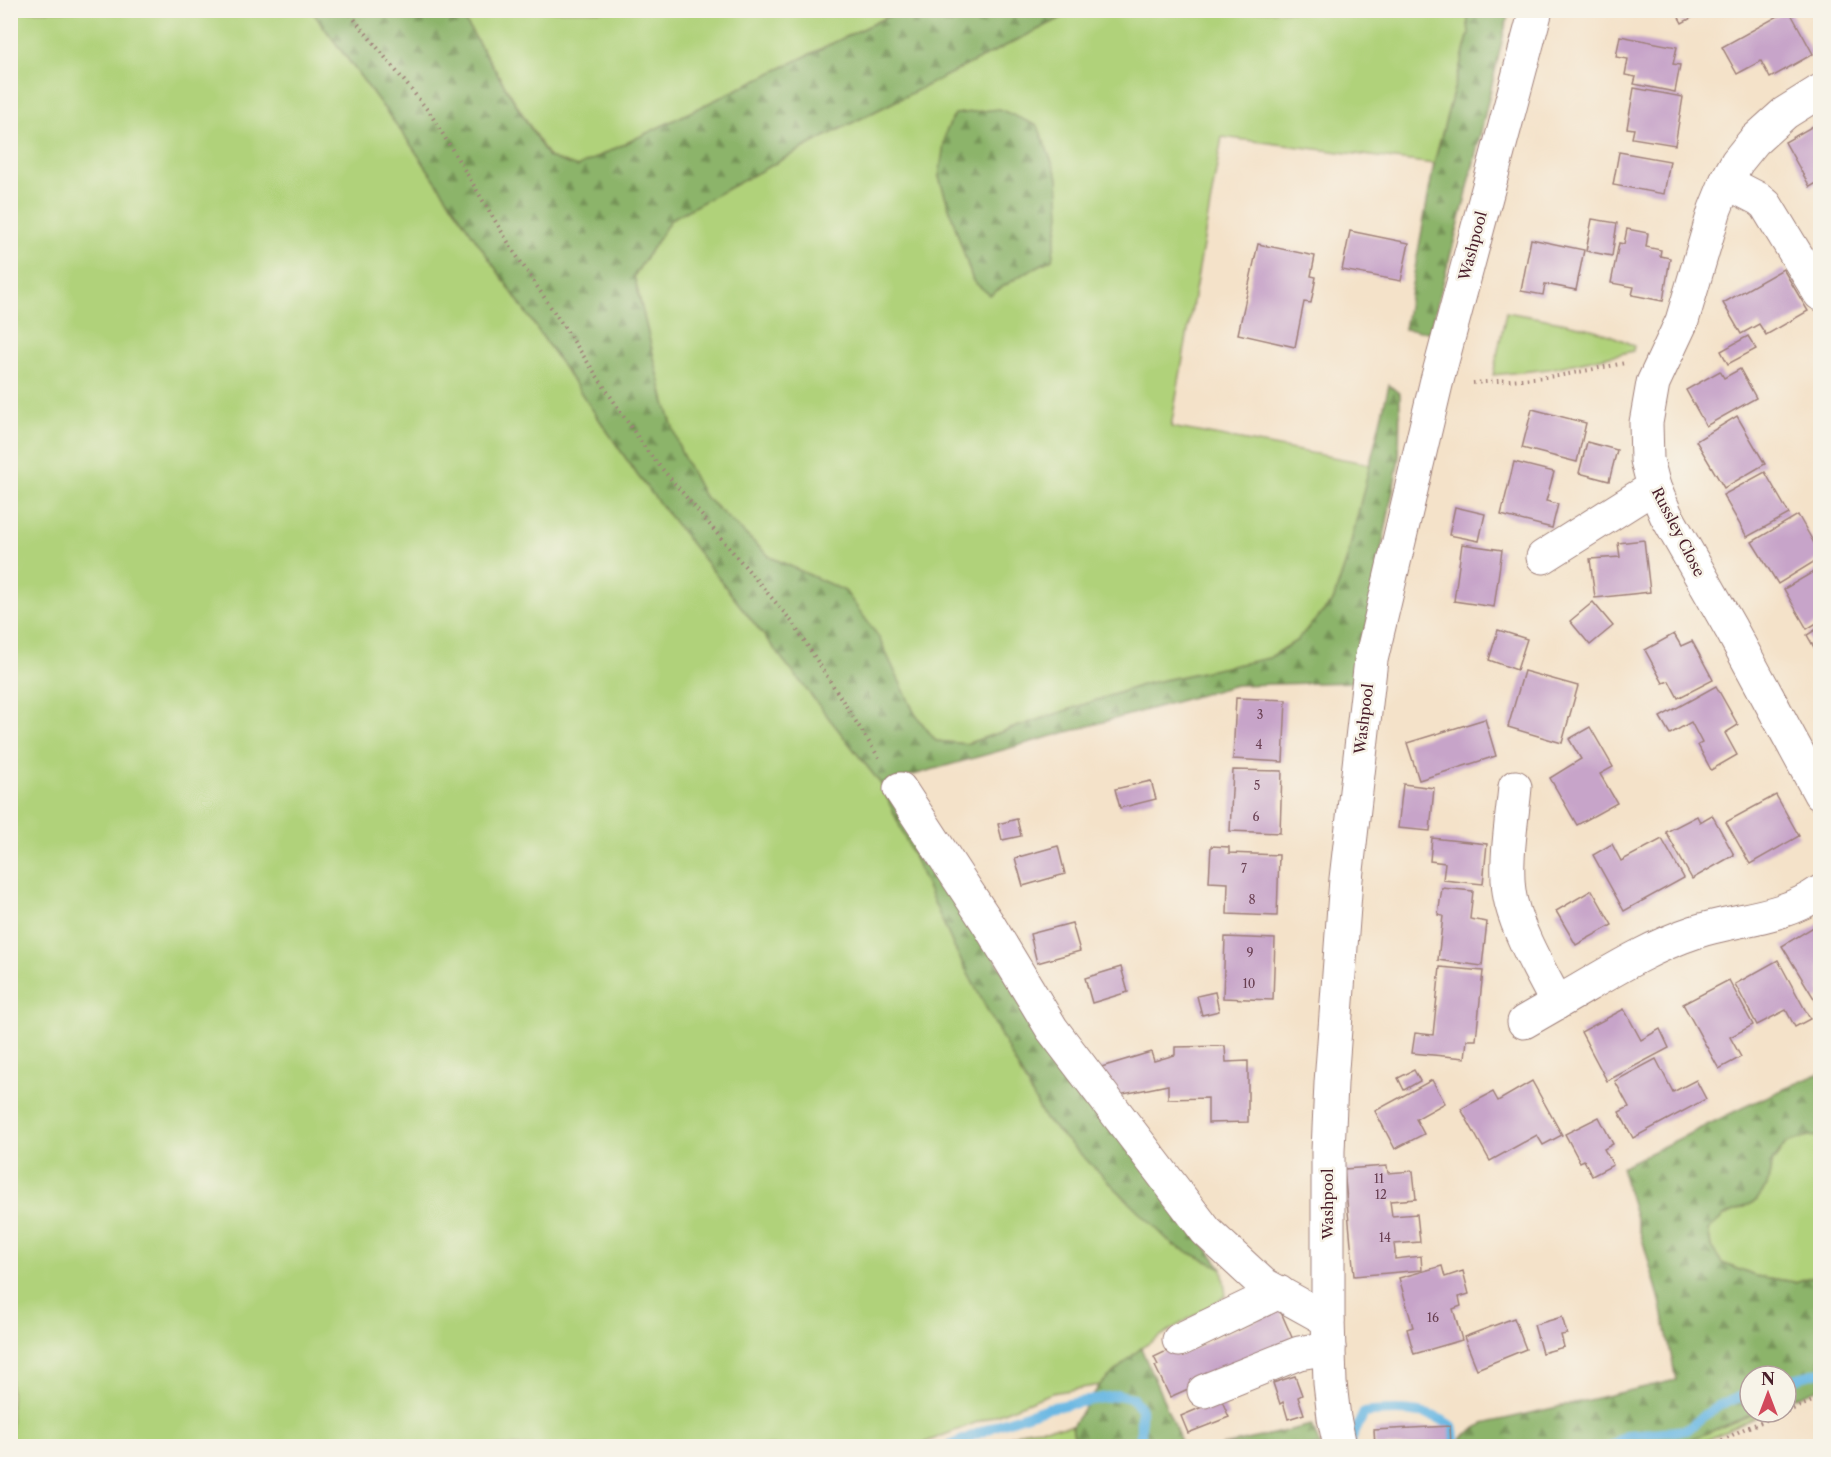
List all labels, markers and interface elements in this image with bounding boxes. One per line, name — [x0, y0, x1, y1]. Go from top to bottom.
street label: Washpool — [1454, 209, 1491, 284]
street label: Russley Close — [1648, 484, 1709, 580]
street label: Washpool — [1350, 682, 1377, 756]
house number: 3 — [1257, 707, 1263, 722]
house number: 4 — [1256, 737, 1263, 752]
house number: 5 — [1254, 778, 1260, 793]
house number: 6 — [1252, 809, 1260, 824]
house number: 7 — [1241, 861, 1247, 876]
house number: 8 — [1248, 892, 1256, 907]
house number: 9 — [1246, 945, 1254, 960]
house number: 10 — [1243, 976, 1255, 991]
street label: Washpool — [1318, 1168, 1337, 1241]
house number: 11 — [1374, 1171, 1384, 1186]
house number: 12 — [1375, 1187, 1387, 1202]
house number: 14 — [1379, 1230, 1391, 1245]
house number: 16 — [1427, 1310, 1439, 1325]
north arrow — [1738, 1364, 1798, 1424]
text: N — [1761, 1369, 1775, 1389]

